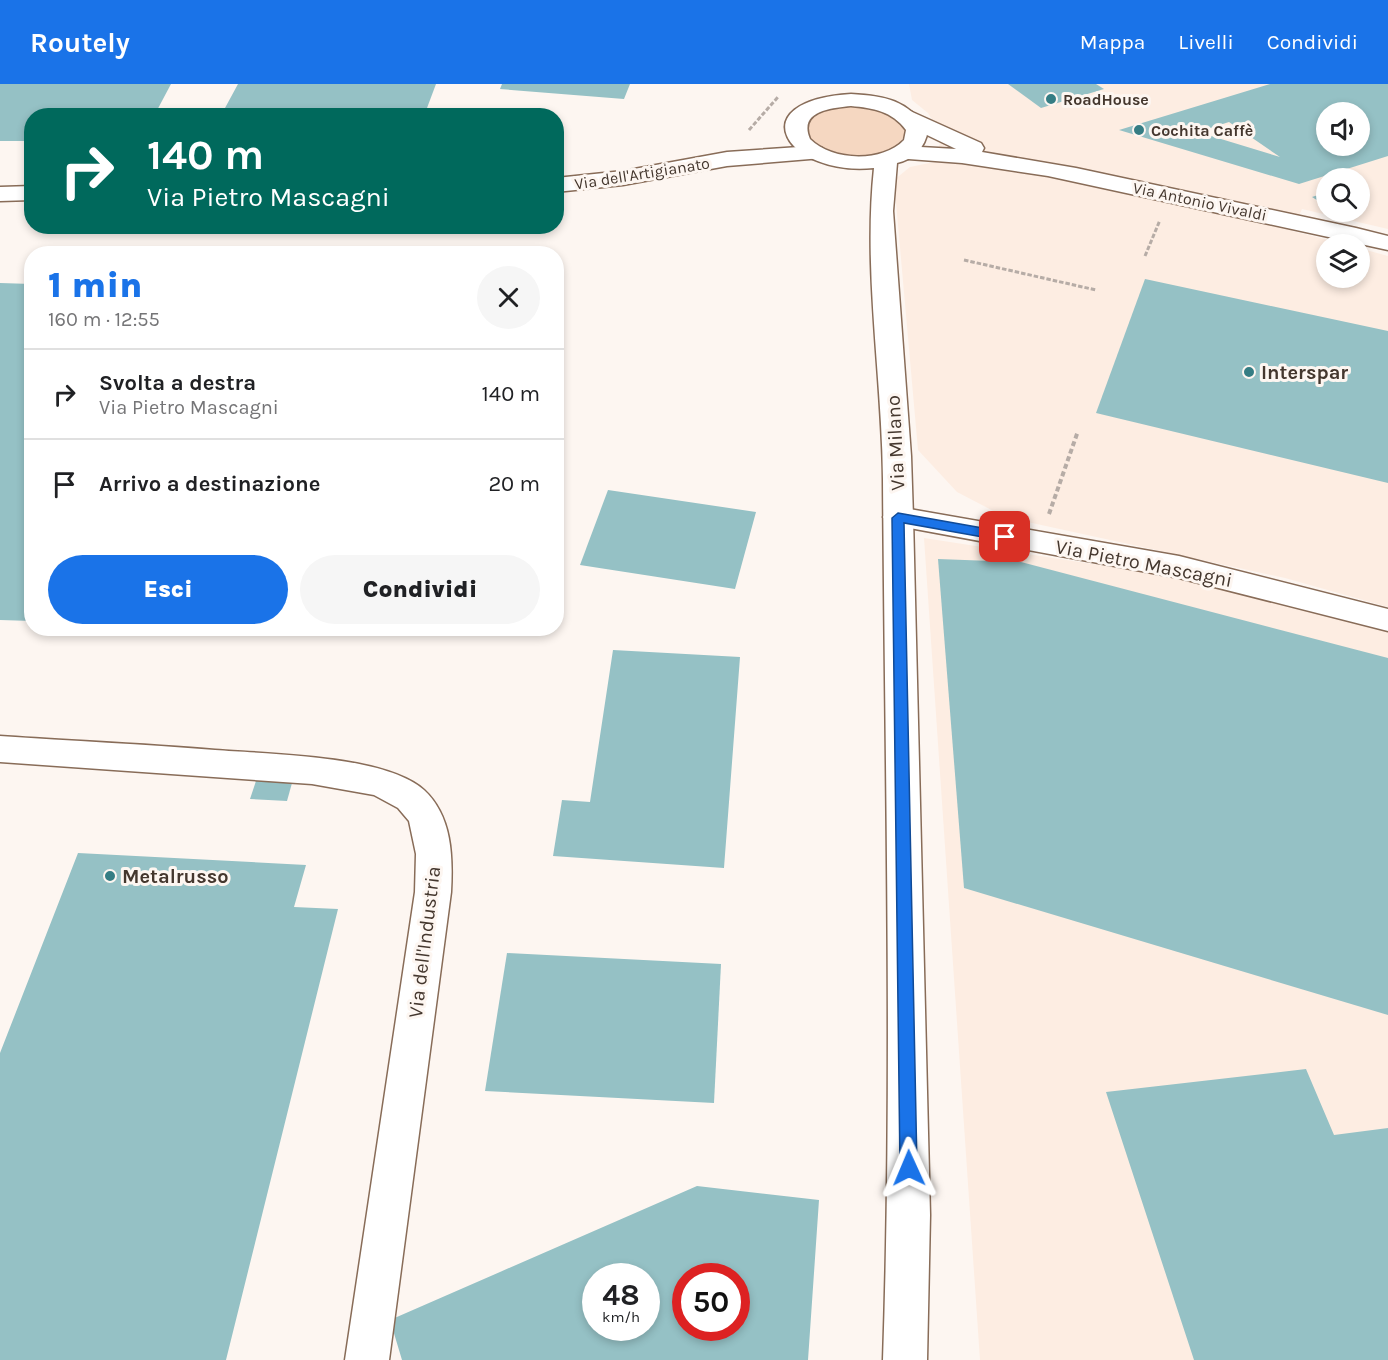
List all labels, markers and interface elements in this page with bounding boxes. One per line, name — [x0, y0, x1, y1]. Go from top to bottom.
text: Routely — [30, 26, 130, 59]
text: Mappa — [1080, 30, 1145, 54]
text: Livelli — [1178, 30, 1234, 54]
text: Condividi — [1267, 30, 1358, 54]
place label: RoadHouse — [1063, 90, 1149, 109]
marker: RoadHouse — [1044, 92, 1058, 106]
map controls — [1316, 102, 1370, 288]
button: sound — [1316, 102, 1370, 156]
place label: Cochita Caffè — [1151, 121, 1253, 140]
marker: Cochita Caffè — [1132, 123, 1146, 137]
text: 140 m — [147, 130, 264, 180]
icon: right — [48, 132, 126, 210]
street label: Via dell'Artigianato — [573, 153, 711, 194]
button: search — [1316, 168, 1370, 222]
street label: Via Antonio Vivaldi — [1131, 178, 1269, 225]
text: Via Pietro Mascagni — [147, 181, 390, 213]
button: layers — [1316, 234, 1370, 288]
text: 1 min — [48, 264, 142, 306]
button: close — [477, 266, 540, 329]
text: 160 m · 12:55 — [48, 308, 160, 331]
place label: Interspar — [1261, 361, 1348, 384]
marker: Interspar — [1242, 365, 1256, 379]
text: Svolta a destra — [99, 370, 256, 396]
icon: right — [48, 378, 81, 411]
text: 140 m — [482, 381, 540, 407]
street label: Via Milano — [882, 395, 909, 491]
text: Via Pietro Mascagni — [99, 396, 279, 419]
icon: arrive — [48, 468, 81, 501]
text: Arrivo a destinazione — [99, 471, 320, 497]
text: 20 m — [488, 471, 540, 497]
pin — [979, 511, 1030, 562]
icon: arrive — [988, 520, 1021, 553]
street label: Via Pietro Mascagni — [1053, 535, 1234, 592]
button: Esci — [48, 555, 288, 624]
button: Condividi — [300, 555, 540, 624]
place label: Metalrusso — [122, 865, 229, 888]
street label: Via dell'Industria — [404, 865, 445, 1019]
marker: Metalrusso — [103, 869, 117, 883]
position arrow — [877, 1136, 941, 1200]
speed limit sign: 50 — [672, 1263, 750, 1341]
text: 48 — [602, 1277, 640, 1313]
text: km/h — [602, 1308, 640, 1326]

